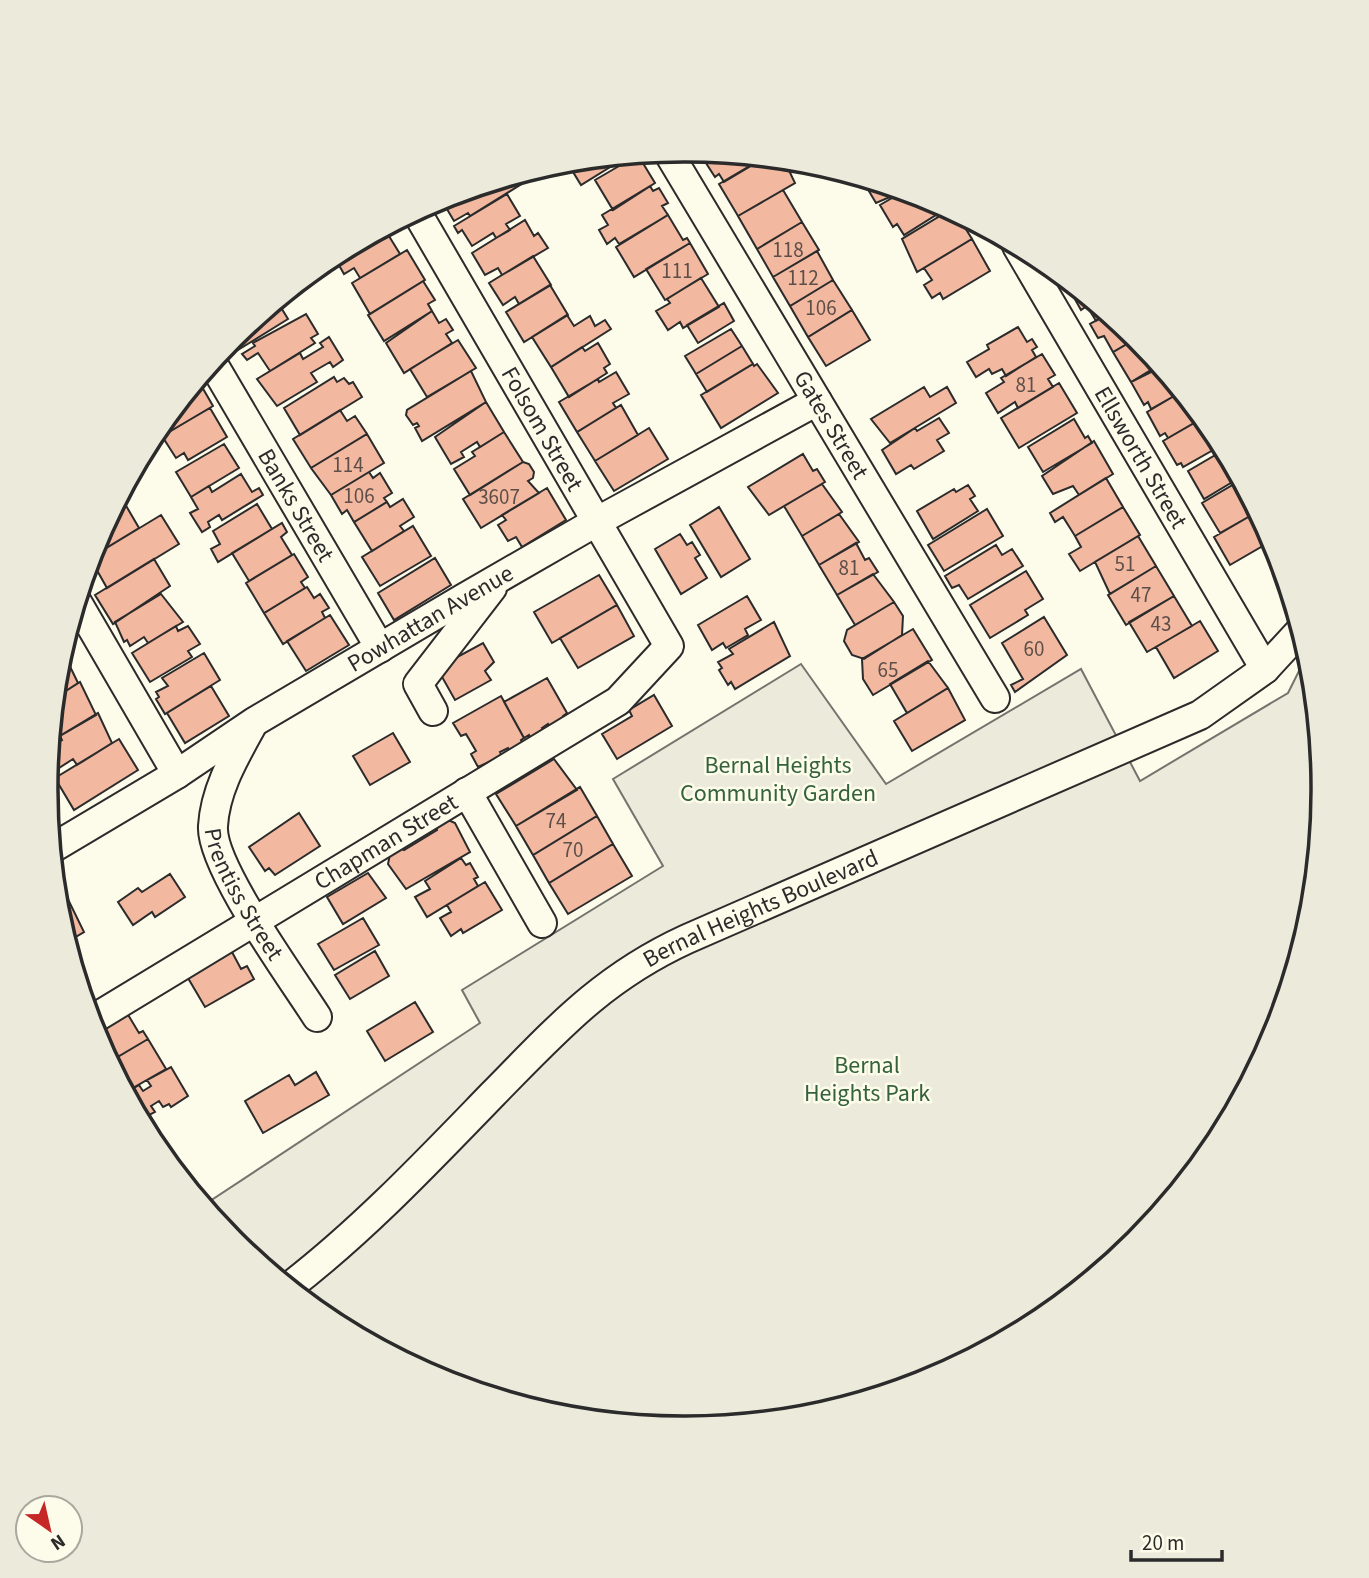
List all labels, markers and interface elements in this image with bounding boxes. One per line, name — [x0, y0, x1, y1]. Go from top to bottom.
house number: 118 — [772, 235, 804, 265]
house number: 111 — [661, 256, 693, 286]
house number: 112 — [787, 263, 819, 293]
house number: 106 — [805, 293, 837, 323]
street label: Folsom Street — [492, 360, 592, 498]
street label: Gates Street — [785, 364, 878, 486]
house number: 81 — [1016, 370, 1036, 400]
street label: Ellsworth Street — [1085, 380, 1196, 535]
street label: Banks Street — [249, 442, 343, 568]
house number: 114 — [332, 450, 364, 480]
house number: 106 — [343, 481, 375, 511]
house number: 3607 — [478, 482, 520, 512]
house number: 51 — [1115, 549, 1135, 579]
house number: 81 — [839, 553, 859, 583]
street label: Powhattan Avenue — [340, 556, 520, 681]
house number: 47 — [1131, 580, 1151, 610]
house number: 43 — [1151, 609, 1171, 639]
house number: 60 — [1024, 634, 1044, 664]
house number: 65 — [878, 655, 898, 685]
park label: Bernal Heights Community Garden — [680, 748, 876, 811]
street label: Chapman Street — [307, 785, 464, 899]
house number: 74 — [546, 806, 566, 836]
street label: Prentiss Street — [195, 825, 292, 967]
house number: 70 — [563, 835, 583, 865]
street label: Bernal Heights Boulevard — [636, 840, 884, 976]
park label: Bernal Heights Park — [804, 1048, 930, 1111]
north arrow — [14, 1494, 84, 1564]
scale bar — [1131, 1518, 1222, 1562]
text: N — [45, 1527, 70, 1557]
text: 20 m — [1142, 1528, 1184, 1558]

